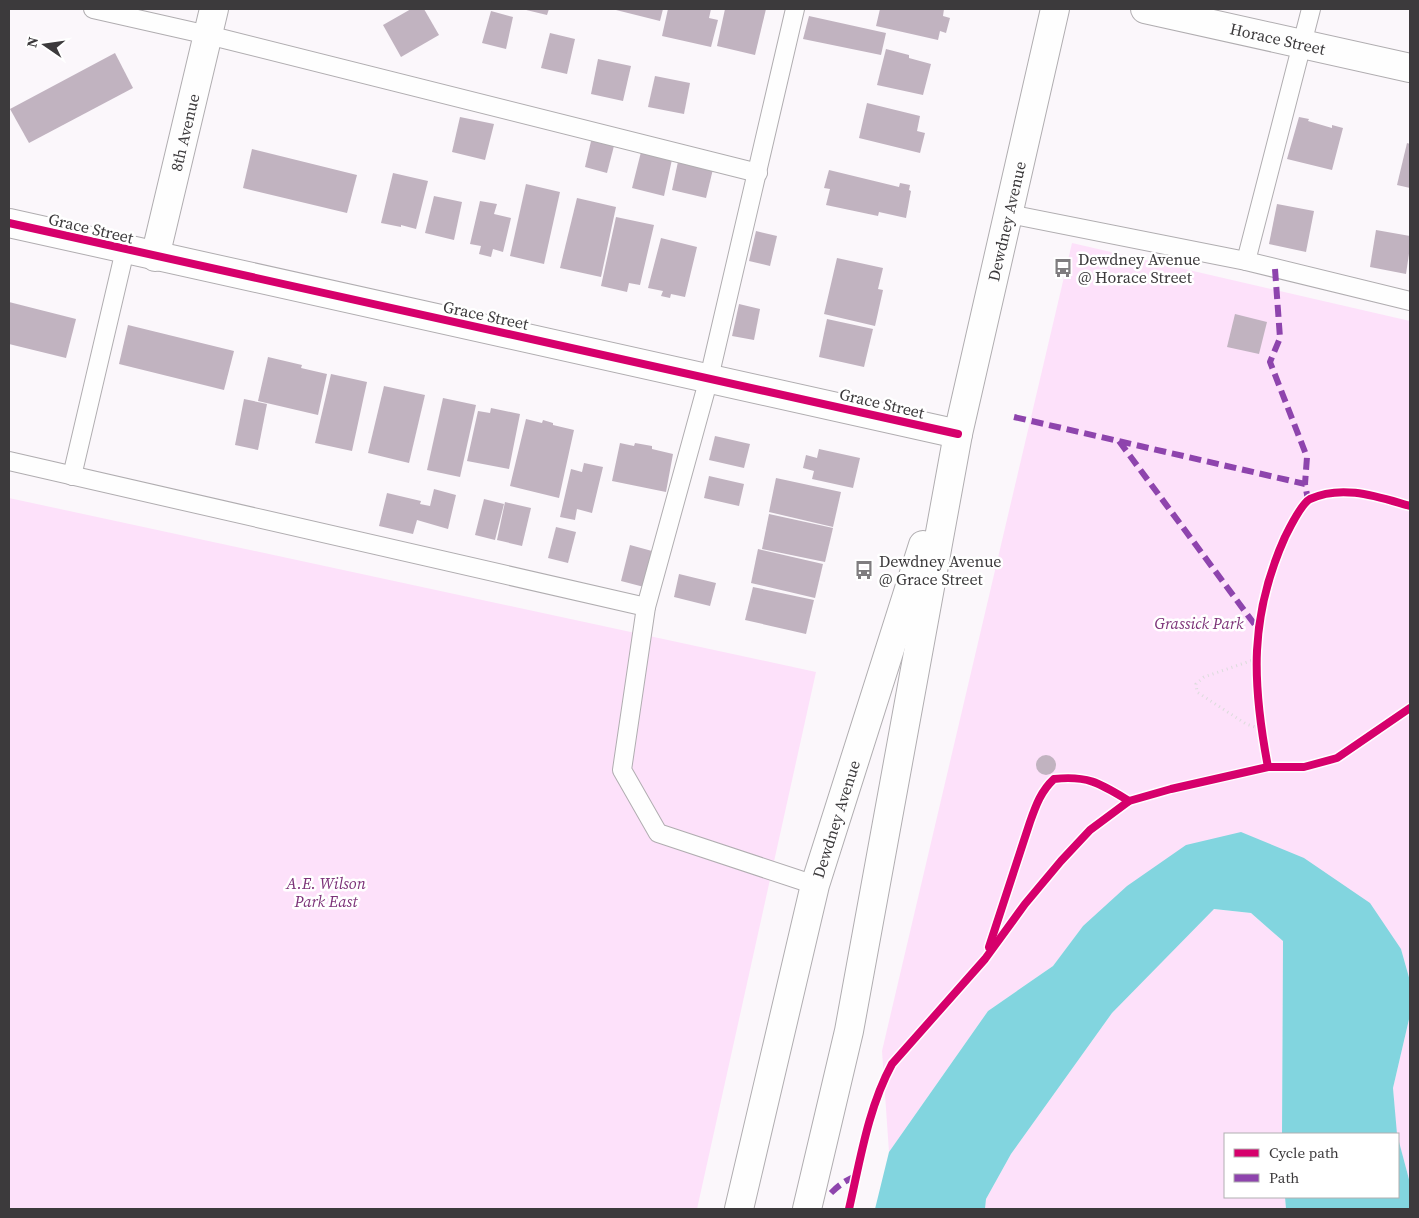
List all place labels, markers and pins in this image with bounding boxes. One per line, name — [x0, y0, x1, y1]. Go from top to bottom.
place label: Dewdney Avenue @ Horace Street — [1078, 248, 1200, 288]
bus stop icon: Dewdney Avenue @ Horace Street — [1052, 257, 1074, 279]
place label: Dewdney Avenue @ Grace Street — [879, 550, 1001, 590]
bus stop icon: Dewdney Avenue @ Grace Street — [853, 559, 875, 581]

